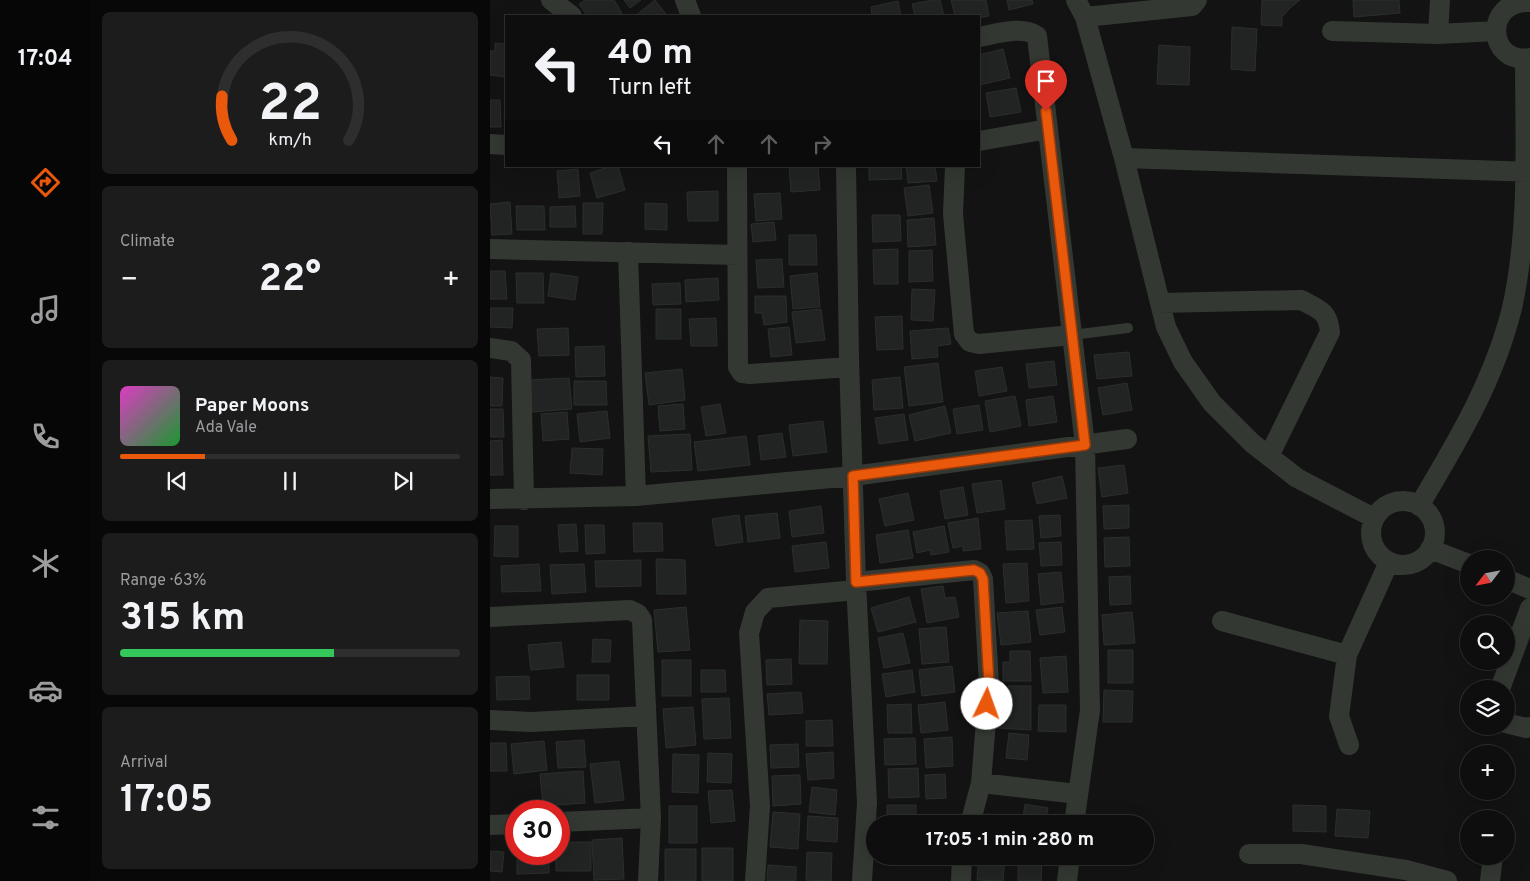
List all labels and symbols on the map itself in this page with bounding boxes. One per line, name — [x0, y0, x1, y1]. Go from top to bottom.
pin — [1025, 60, 1067, 111]
north arrow — [1460, 550, 1515, 605]
position arrow — [960, 677, 1012, 729]
speed limit sign: 30 — [505, 800, 570, 865]

